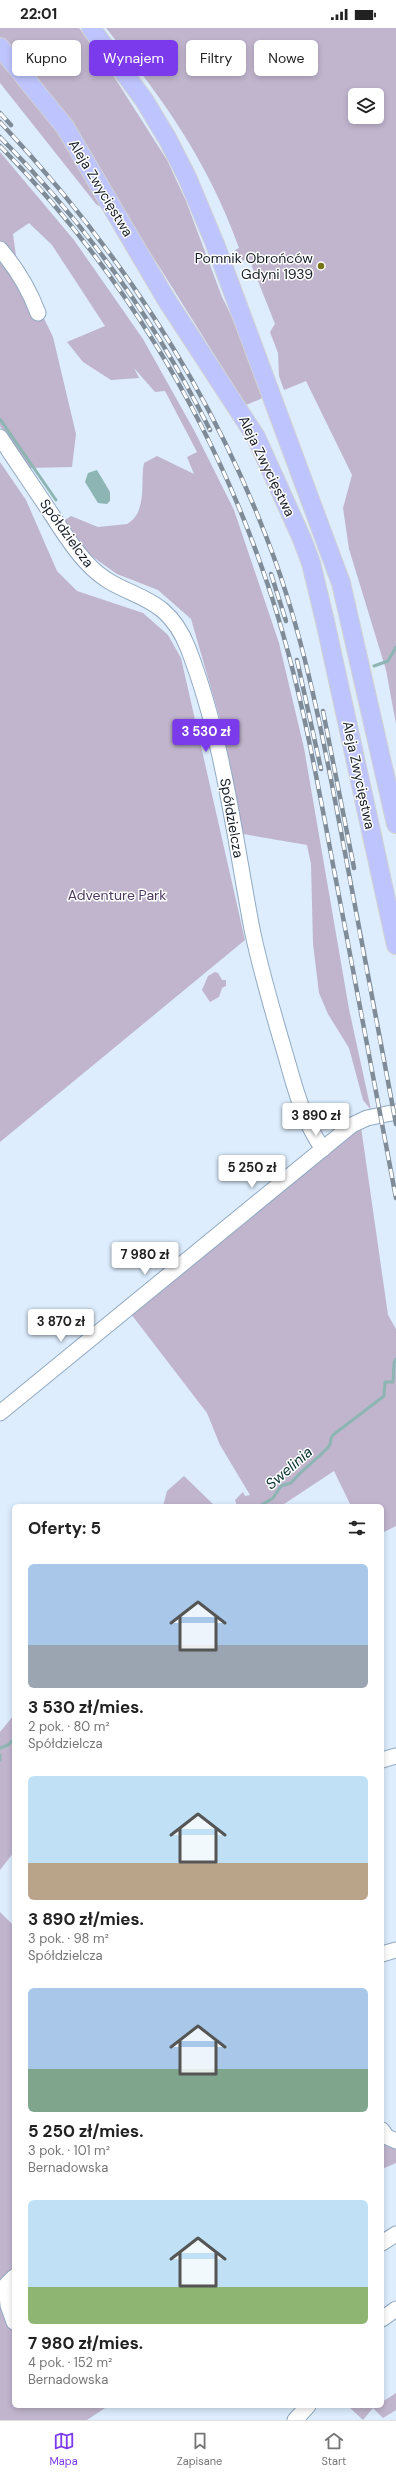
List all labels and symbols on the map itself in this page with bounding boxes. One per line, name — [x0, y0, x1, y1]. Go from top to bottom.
street label: Aleja Zwycięstwa — [65, 136, 137, 240]
place label: Pomnik Obrońców Gdyni 1939 — [195, 249, 313, 283]
marker: Pomnik Obrońców Gdyni 1939 — [316, 261, 326, 271]
street label: Aleja Zwycięstwa — [235, 413, 299, 519]
street label: Spółdzielcza — [36, 495, 98, 571]
pin: 3 530 zł — [165, 719, 247, 753]
street label: Aleja Zwycięstwa — [339, 719, 379, 831]
street label: Spółdzielcza — [216, 777, 248, 859]
park label: Adventure Park — [68, 886, 166, 904]
pin: 3 890 zł — [275, 1103, 357, 1137]
pin: 5 250 zł — [211, 1155, 293, 1189]
pin: 7 980 zł — [104, 1242, 186, 1276]
pin: 3 870 zł — [20, 1309, 102, 1343]
water label: Swelinia — [261, 1442, 317, 1494]

